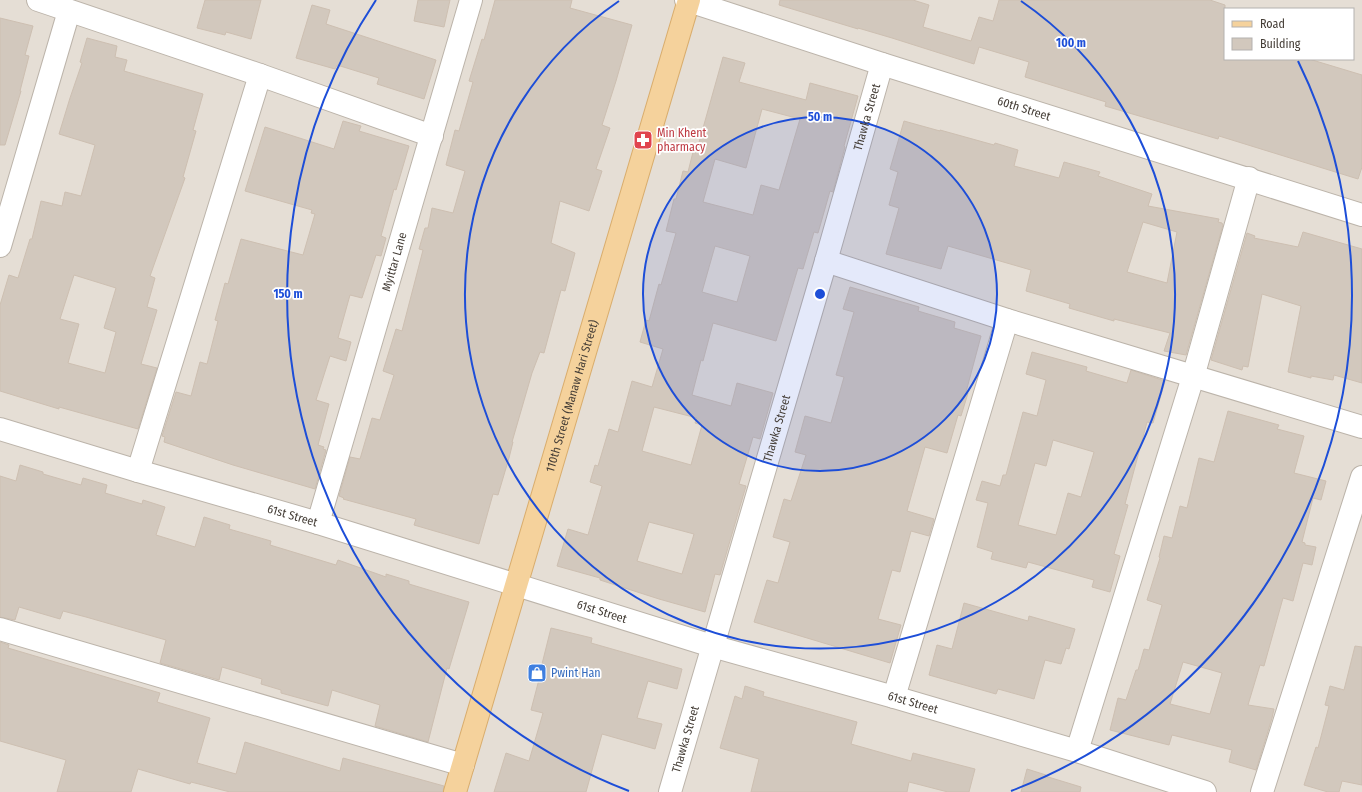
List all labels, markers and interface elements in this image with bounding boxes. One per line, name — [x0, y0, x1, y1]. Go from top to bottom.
legend — [1224, 8, 1354, 60]
text: Road — [1260, 17, 1285, 31]
text: 100 m — [1056, 36, 1086, 50]
text: Building — [1260, 37, 1301, 51]
street label: Thawka Street — [851, 82, 883, 152]
street label: 60th Street — [996, 94, 1052, 124]
text: 50 m — [808, 110, 832, 124]
place label: Min Khent pharmacy — [657, 126, 707, 154]
pharmacy icon: Min Khent pharmacy — [632, 129, 654, 151]
street label: Myittar Lane — [379, 231, 410, 293]
text: 150 m — [273, 287, 303, 301]
centre of rings — [813, 287, 827, 301]
street label: 110th Street (Manaw Hari Street) — [543, 318, 601, 474]
street label: Thawka Street — [760, 393, 793, 464]
street label: 61st Street — [266, 502, 319, 530]
street label: 61st Street — [575, 597, 629, 626]
shop icon: Pwint Han — [526, 662, 548, 684]
place label: Pwint Han — [551, 666, 601, 680]
street label: 61st Street — [886, 689, 940, 717]
street label: Thawka Street — [669, 704, 702, 774]

